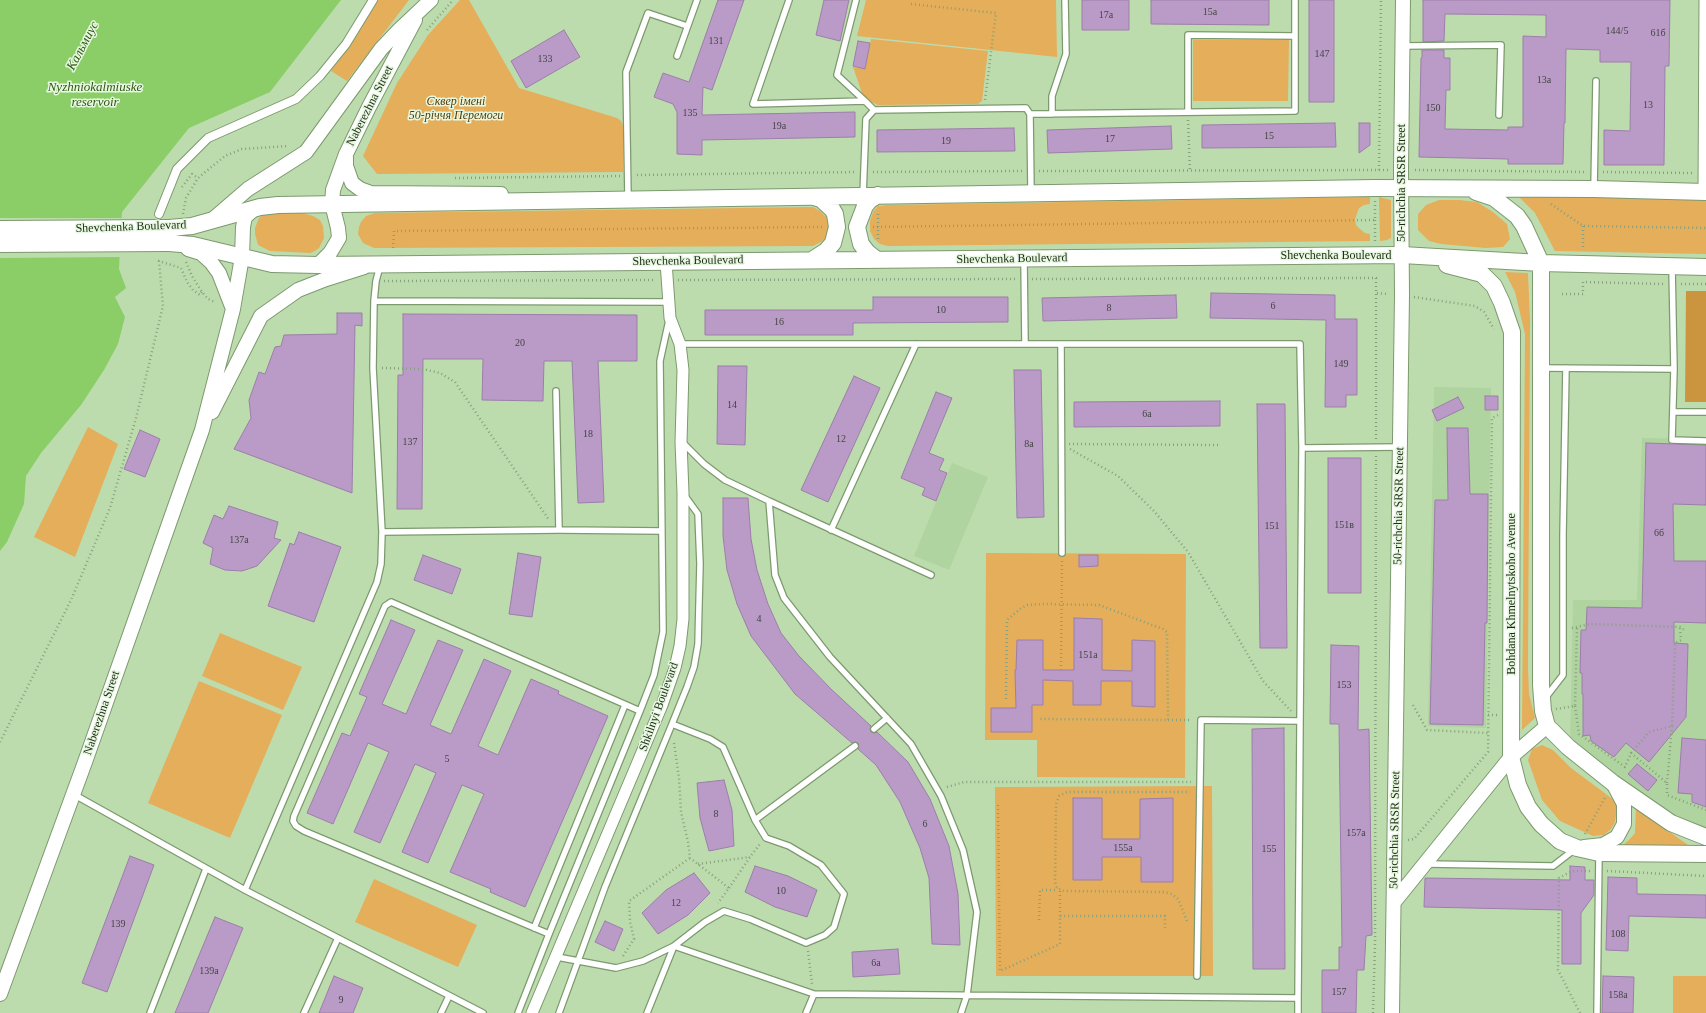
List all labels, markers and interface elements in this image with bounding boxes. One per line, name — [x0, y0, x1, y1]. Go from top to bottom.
house number: 15а — [1203, 6, 1217, 18]
house number: 17а — [1099, 9, 1113, 21]
water label: Кальмиус — [64, 19, 102, 73]
house number: 144/5 — [1606, 25, 1628, 37]
house number: 61б — [1650, 27, 1666, 39]
house number: 131 — [708, 35, 724, 47]
house number: 147 — [1314, 48, 1330, 60]
house number: 133 — [538, 53, 552, 65]
street label: Naberezhna Street — [344, 63, 396, 149]
house number: 13а — [1537, 74, 1551, 86]
water label: Nyzhniokalmiuske reservoir — [48, 80, 142, 111]
park label: Сквер імені 50-річчя Перемоги — [409, 95, 503, 123]
house number: 13 — [1643, 99, 1653, 111]
house number: 150 — [1426, 102, 1440, 114]
house number: 135 — [682, 107, 698, 119]
house number: 19а — [772, 120, 786, 132]
street label: 50-richchia SRSR Street — [1395, 124, 1409, 242]
house number: 15 — [1264, 130, 1274, 142]
house number: 17 — [1105, 133, 1115, 145]
house number: 19 — [941, 135, 951, 147]
street label: Shevchenka Boulevard — [75, 218, 187, 236]
street label: Shevchenka Boulevard — [1281, 249, 1391, 263]
street label: Shevchenka Boulevard — [956, 251, 1068, 267]
street label: Shevchenka Boulevard — [632, 253, 744, 269]
house number: 6 — [1270, 300, 1276, 312]
house number: 8 — [1106, 302, 1112, 314]
house number: 10 — [936, 304, 946, 316]
house number: 16 — [774, 316, 784, 328]
house number: 20 — [515, 337, 525, 349]
house number: 149 — [1334, 358, 1348, 370]
house number: 14 — [727, 399, 737, 411]
house number: 6а — [1142, 408, 1152, 420]
house number: 18 — [583, 428, 593, 440]
house number: 12 — [836, 433, 846, 445]
house number: 137 — [402, 436, 418, 448]
house number: 8а — [1024, 438, 1034, 450]
street label: 50-richchia SRSR Street — [1391, 447, 1407, 565]
street label: Bohdana Khmelnytskoho Avenue — [1505, 513, 1519, 675]
house number: 151в — [1334, 519, 1354, 531]
house number: 151 — [1264, 520, 1280, 532]
house number: 6б — [1654, 527, 1664, 539]
house number: 137а — [229, 534, 249, 546]
house number: 4 — [756, 613, 762, 625]
house number: 151а — [1078, 649, 1098, 661]
street label: Shkilnyi Boulevard — [636, 661, 682, 753]
street label: Naberezhna Street — [81, 669, 123, 757]
house number: 153 — [1336, 679, 1352, 691]
house number: 5 — [444, 753, 450, 765]
street label: 50-richchia SRSR Street — [1387, 771, 1403, 889]
house number: 8 — [714, 808, 718, 820]
house number: 6 — [922, 818, 928, 830]
house number: 157а — [1346, 827, 1366, 839]
house number: 155а — [1113, 842, 1133, 854]
house number: 155 — [1262, 843, 1276, 855]
house number: 10 — [776, 885, 786, 897]
house number: 12 — [671, 897, 681, 909]
house number: 139 — [110, 918, 126, 930]
house number: 108 — [1610, 928, 1626, 940]
house number: 6а — [871, 957, 881, 969]
house number: 139а — [199, 965, 219, 977]
house number: 157 — [1332, 986, 1346, 998]
house number: 158а — [1608, 989, 1628, 1001]
house number: 9 — [338, 994, 344, 1006]

